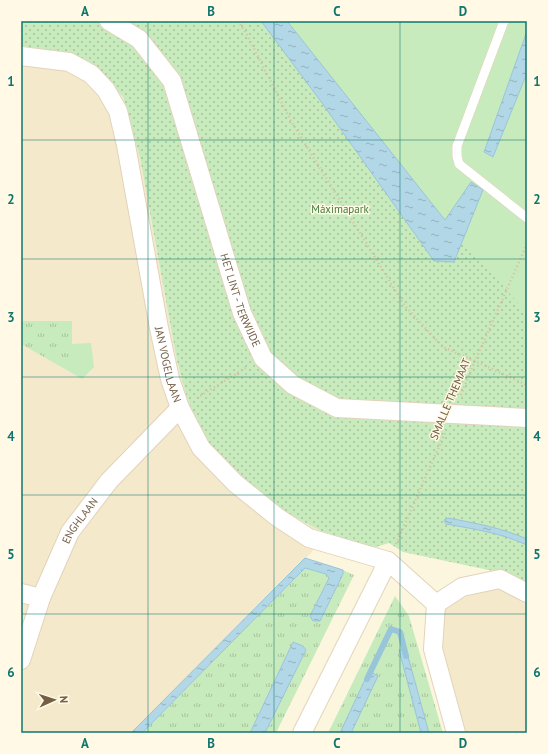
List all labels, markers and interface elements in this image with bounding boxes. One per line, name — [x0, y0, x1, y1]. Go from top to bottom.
text: A — [81, 3, 89, 20]
text: B — [207, 3, 215, 20]
text: C — [333, 3, 341, 20]
text: D — [459, 3, 467, 20]
text: 1 — [7, 73, 15, 90]
text: 1 — [533, 73, 541, 90]
text: 2 — [7, 191, 15, 208]
text: 2 — [533, 191, 541, 208]
park label: Máximapark — [311, 202, 370, 216]
street label: HET LINT - TERWIJDE — [217, 252, 264, 349]
text: 3 — [7, 309, 15, 326]
text: 3 — [533, 309, 541, 326]
street label: JAN VOGELLAAN — [152, 324, 184, 404]
street label: SMALLE THEMAAT — [427, 356, 473, 442]
text: 4 — [7, 428, 15, 445]
text: 4 — [533, 428, 541, 445]
street label: ENGHLAAN — [59, 495, 101, 546]
text: 5 — [7, 546, 15, 563]
text: 5 — [533, 546, 541, 563]
text: 6 — [7, 664, 15, 681]
text: 6 — [533, 664, 541, 681]
north arrow — [34, 680, 74, 720]
text: N — [57, 695, 71, 703]
text: A — [81, 735, 89, 752]
text: B — [207, 735, 215, 752]
text: C — [333, 735, 341, 752]
text: D — [459, 735, 467, 752]

